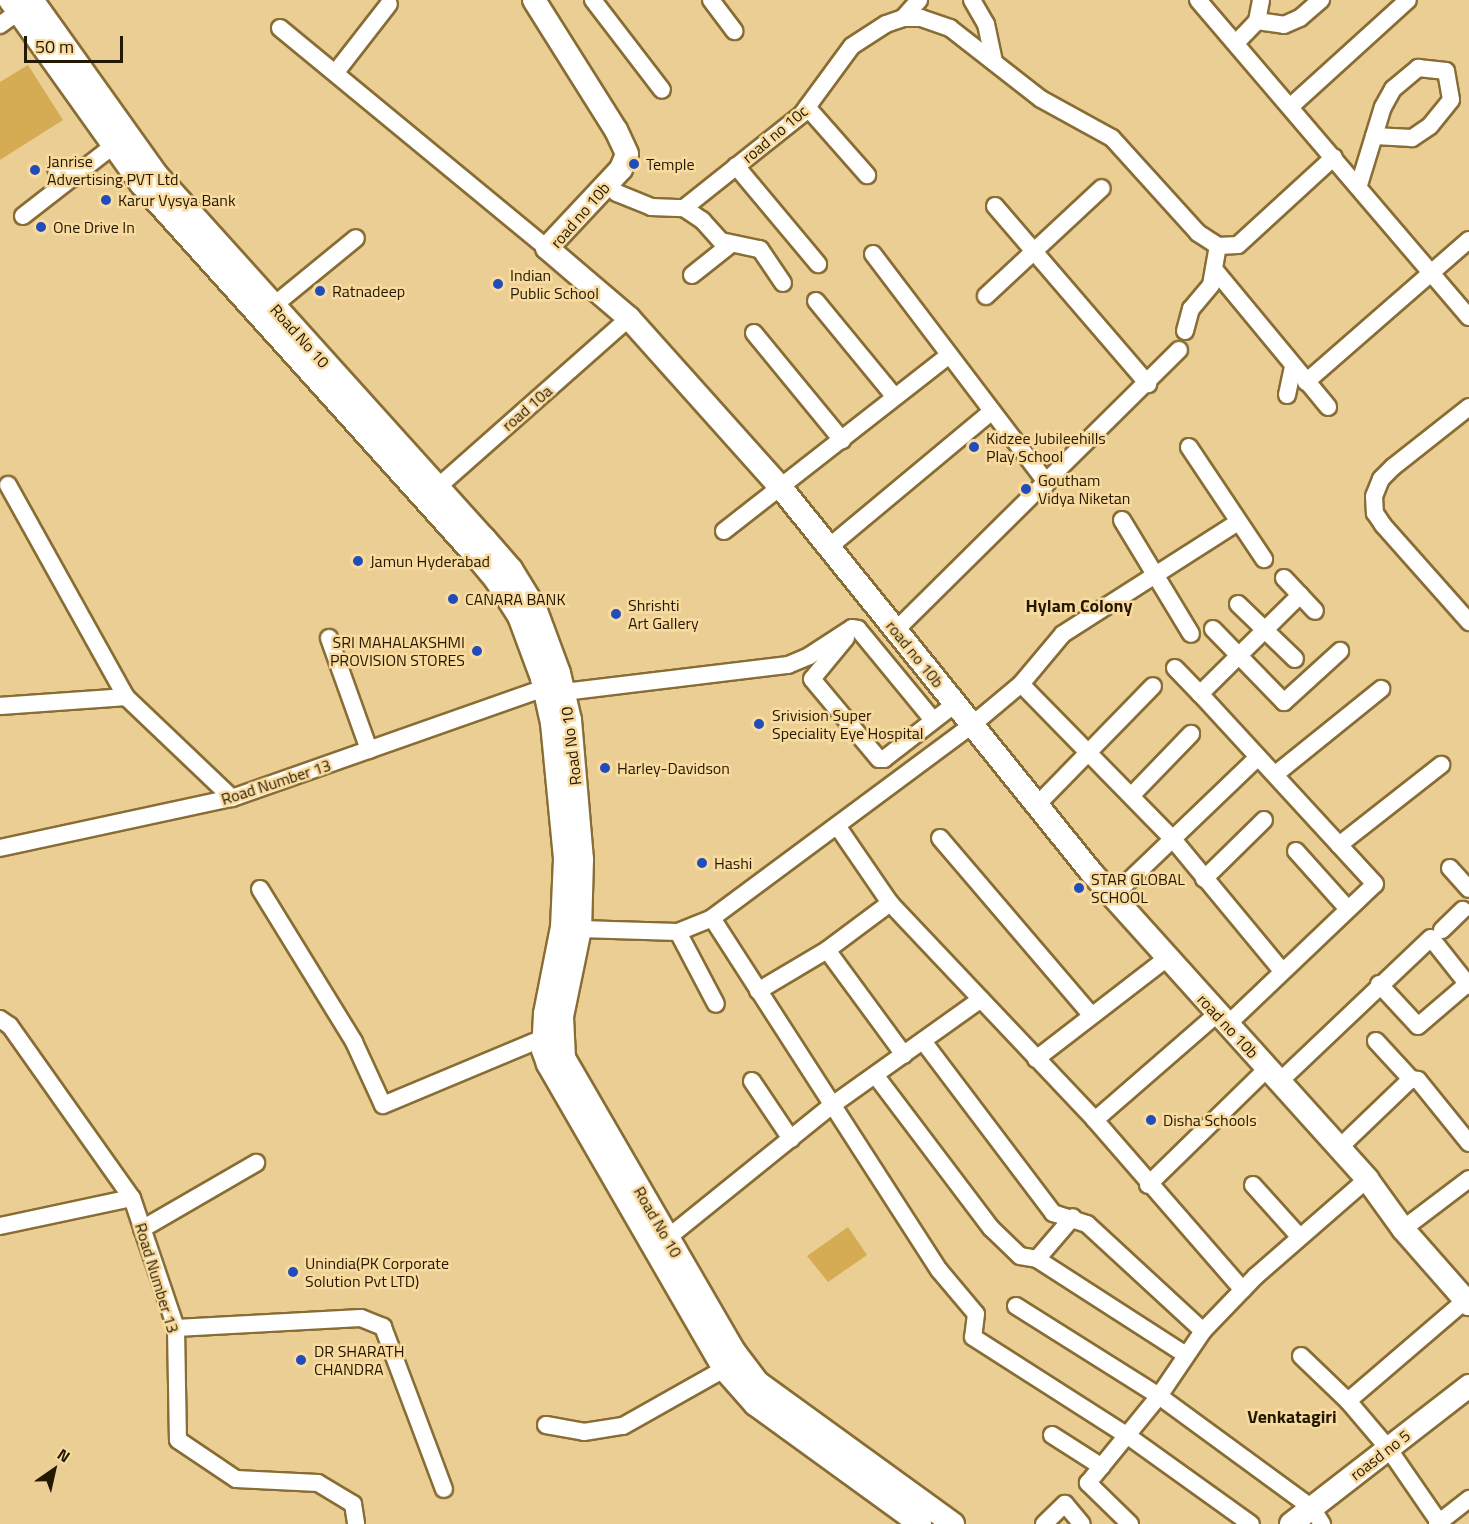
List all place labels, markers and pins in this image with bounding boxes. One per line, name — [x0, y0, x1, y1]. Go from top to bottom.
place label: Janrise Advertising PVT Ltd — [47, 151, 179, 189]
place label: Temple — [646, 154, 695, 174]
marker: Temple — [627, 157, 641, 171]
marker: Janrise Advertising PVT Ltd — [28, 163, 42, 177]
place label: Karur Vysya Bank — [118, 190, 236, 210]
marker: Karur Vysya Bank — [99, 193, 113, 207]
place label: One Drive In — [53, 217, 135, 237]
marker: One Drive In — [34, 220, 48, 234]
place label: Indian Public School — [510, 265, 599, 303]
marker: Indian Public School — [491, 277, 505, 291]
place label: Ratnadeep — [332, 281, 405, 301]
marker: Ratnadeep — [313, 284, 327, 298]
place label: Kidzee Jubileehills Play School — [986, 428, 1106, 466]
marker: Kidzee Jubileehills Play School — [967, 440, 981, 454]
place label: Goutham Vidya Niketan — [1038, 470, 1130, 508]
marker: Goutham Vidya Niketan — [1019, 482, 1033, 496]
place label: Jamun Hyderabad — [370, 551, 490, 571]
marker: Jamun Hyderabad — [351, 554, 365, 568]
place label: CANARA BANK — [465, 589, 566, 609]
marker: CANARA BANK — [446, 592, 460, 606]
place label: Shrishti Art Gallery — [628, 595, 699, 633]
marker: Shrishti Art Gallery — [609, 607, 623, 621]
place label: SRI MAHALAKSHMI PROVISION STORES — [330, 632, 465, 670]
marker: SRI MAHALAKSHMI PROVISION STORES — [470, 644, 484, 658]
place label: Srivision Super Speciality Eye Hospital — [772, 705, 923, 743]
marker: Srivision Super Speciality Eye Hospital — [750, 715, 768, 733]
place label: Harley-Davidson — [617, 758, 730, 778]
marker: Harley-Davidson — [598, 761, 612, 775]
place label: Hashi — [714, 853, 752, 873]
marker: Hashi — [695, 856, 709, 870]
place label: STAR GLOBAL SCHOOL — [1091, 869, 1185, 907]
marker: STAR GLOBAL SCHOOL — [1072, 881, 1086, 895]
place label: Disha Schools — [1163, 1110, 1257, 1130]
marker: Disha Schools — [1144, 1113, 1158, 1127]
place label: Unindia(PK Corporate Solution Pvt LTD) — [305, 1253, 449, 1291]
marker: Unindia(PK Corporate Solution Pvt LTD) — [286, 1265, 300, 1279]
place label: DR SHARATH CHANDRA — [314, 1341, 404, 1379]
marker: DR SHARATH CHANDRA — [292, 1351, 310, 1369]

